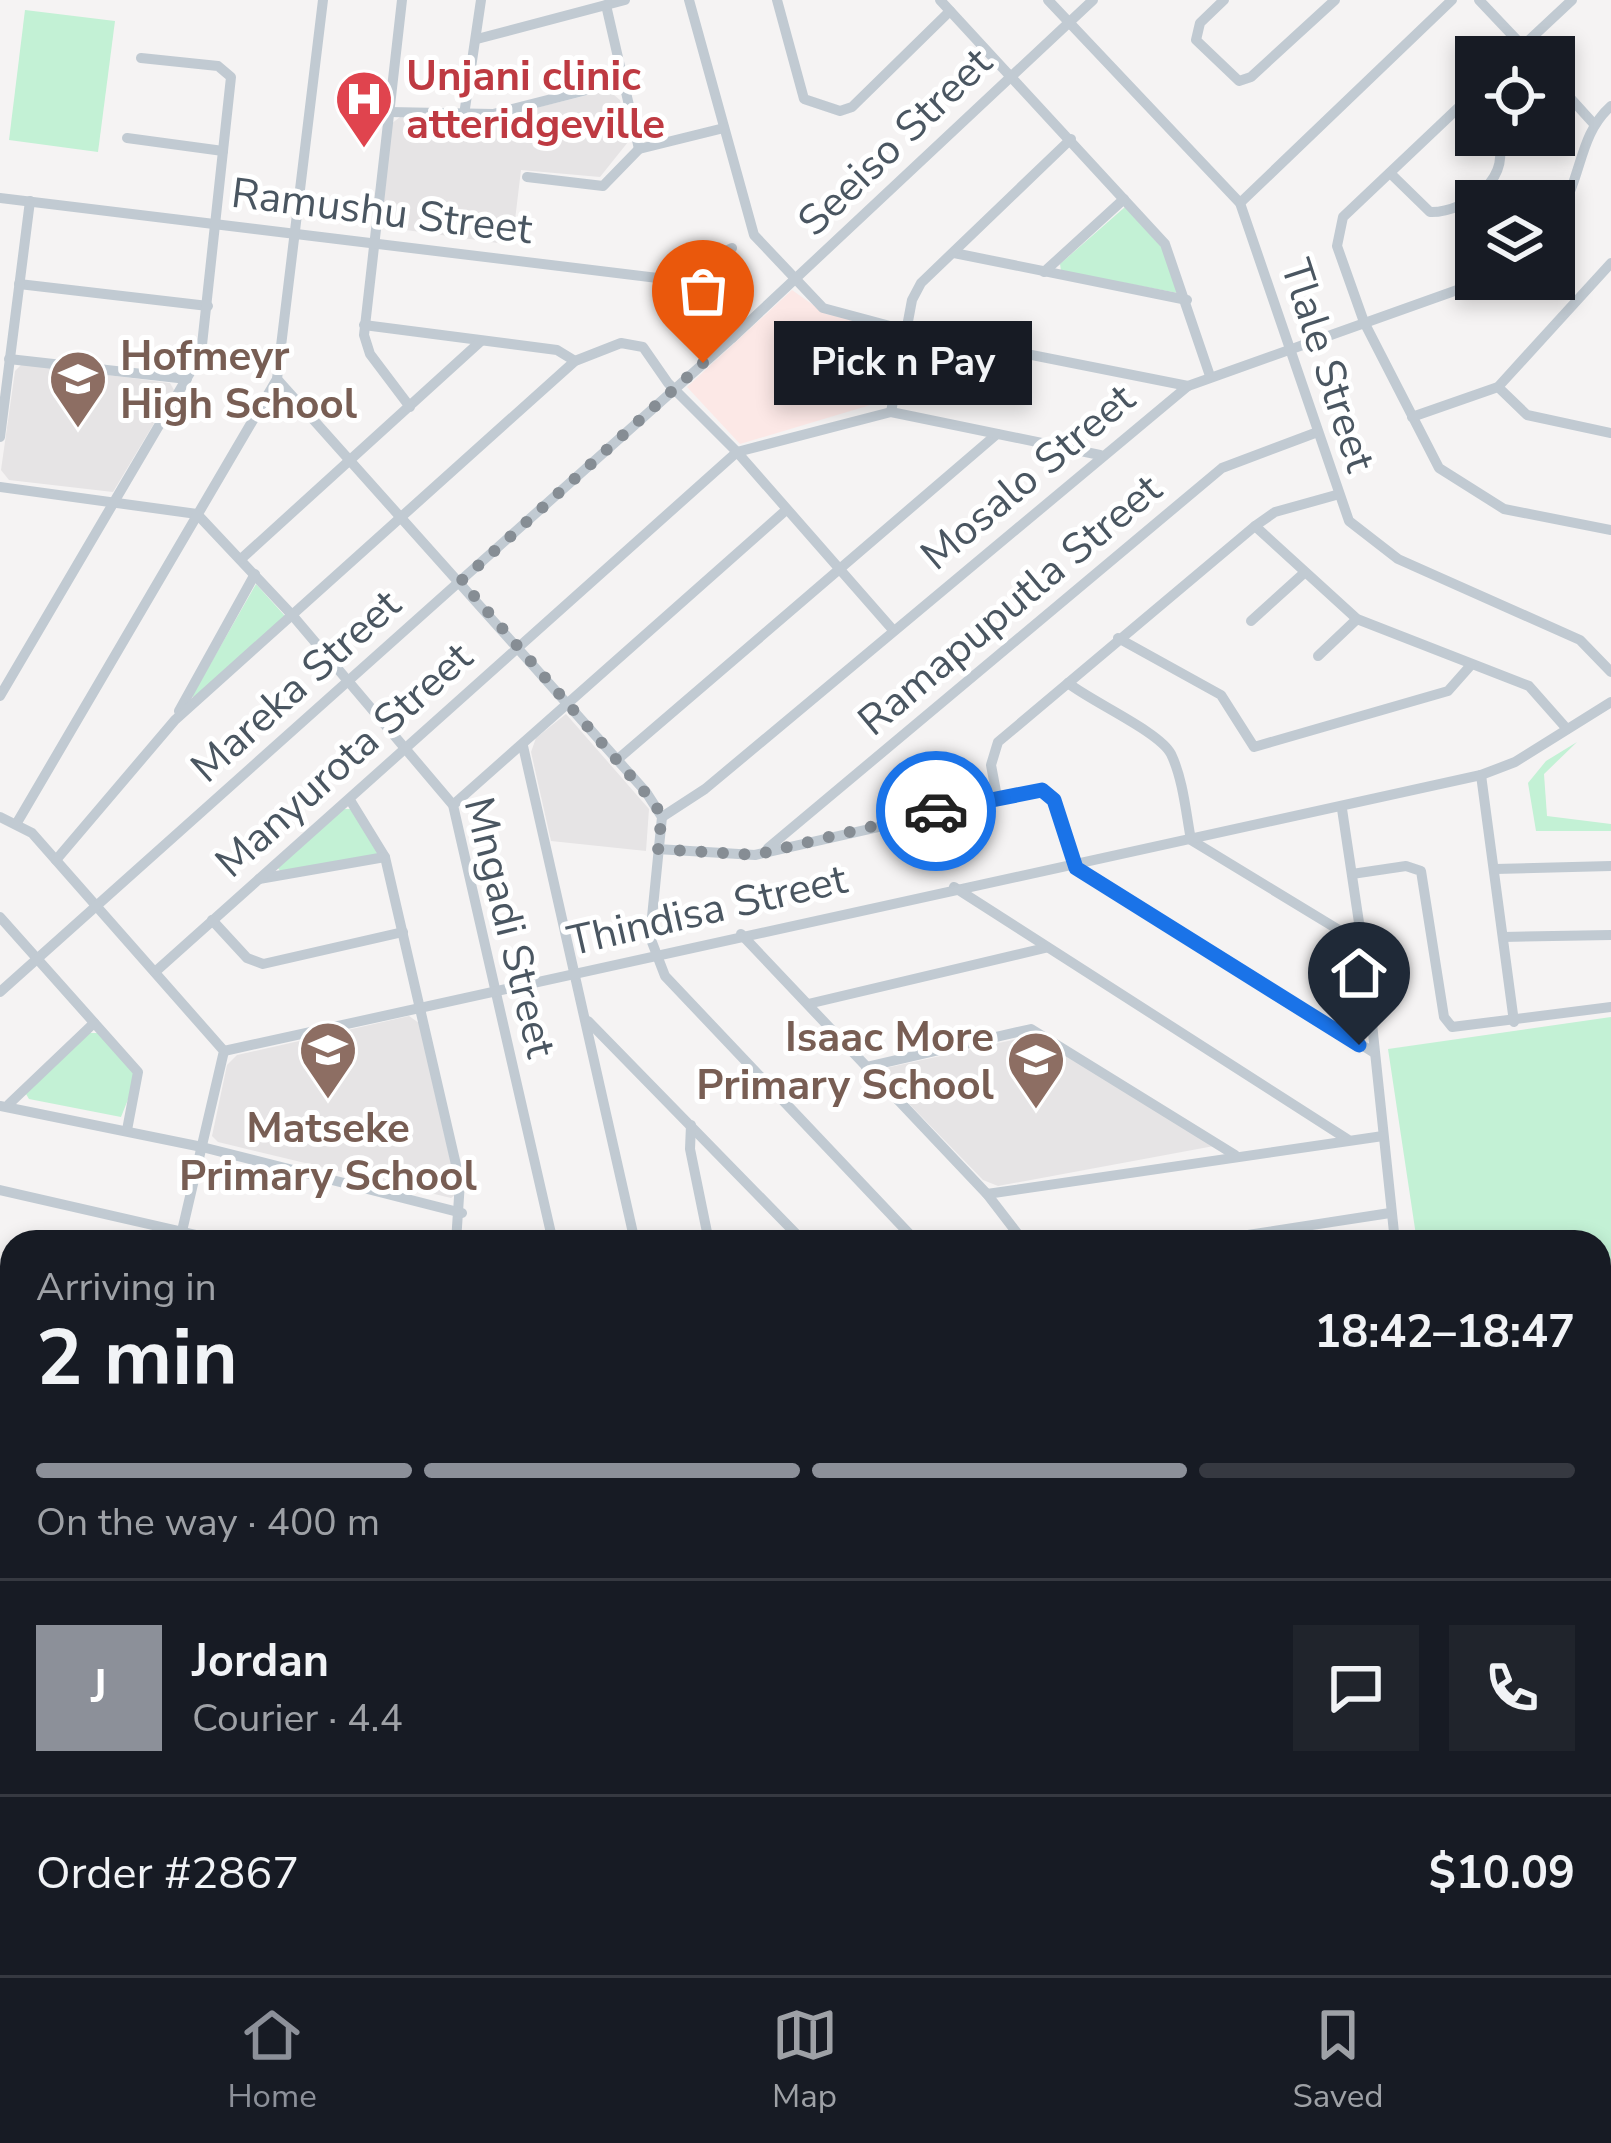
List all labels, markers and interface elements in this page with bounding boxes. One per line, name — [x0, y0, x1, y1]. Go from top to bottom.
street label: Seeiso Street — [786, 35, 1005, 249]
map controls — [1455, 36, 1575, 300]
button: locate — [1455, 36, 1575, 156]
place label: Unjani clinic atteridgeville — [406, 48, 665, 153]
hospital icon: Unjani clinic atteridgeville — [333, 68, 395, 150]
street label: Ramushu Street — [228, 165, 536, 258]
button: layers — [1455, 180, 1575, 300]
pin — [652, 240, 754, 363]
street label: Tlale Street — [1266, 252, 1389, 479]
icon: bag — [670, 258, 736, 324]
callout: Pick n Pay — [775, 321, 1033, 405]
place label: Hofmeyr High School — [120, 328, 357, 433]
text: Pick n Pay — [811, 336, 995, 389]
school or university icon: Hofmeyr High School — [47, 348, 109, 430]
street label: Mosalo Street — [909, 371, 1147, 583]
street label: Ramapuputla Street — [846, 461, 1174, 749]
street label: Mareka Street — [179, 577, 413, 796]
street label: Manyurota Street — [203, 629, 485, 891]
courier — [876, 751, 996, 871]
icon: car — [903, 778, 969, 844]
street label: Mngadi Street — [450, 791, 569, 1064]
street label: Thindisa Street — [562, 851, 853, 970]
pin — [1308, 922, 1410, 1045]
icon: home — [1326, 940, 1392, 1006]
place label: Isaac More Primary School — [696, 1009, 994, 1114]
school or university icon: Matseke Primary School — [297, 1019, 359, 1101]
school or university icon: Isaac More Primary School — [1005, 1029, 1067, 1111]
place label: Matseke Primary School — [179, 1100, 477, 1205]
text: Arriving in — [36, 1261, 217, 1314]
text: 18:42–18:47 — [1314, 1302, 1575, 1363]
text: 2 min — [36, 1305, 238, 1412]
text: On the way · 400 m — [36, 1496, 380, 1549]
button: chat — [1293, 1625, 1419, 1751]
button: phone — [1449, 1625, 1575, 1751]
text: Jordan — [192, 1631, 329, 1692]
text: J — [91, 1657, 107, 1718]
text: Courier · 4.4 — [192, 1692, 403, 1745]
text: Order #2867 — [36, 1843, 299, 1904]
text: $10.09 — [1429, 1843, 1575, 1904]
tab: Home — [227, 2002, 317, 2119]
tab: Map — [772, 2002, 838, 2119]
tab: Saved — [1292, 2002, 1384, 2119]

